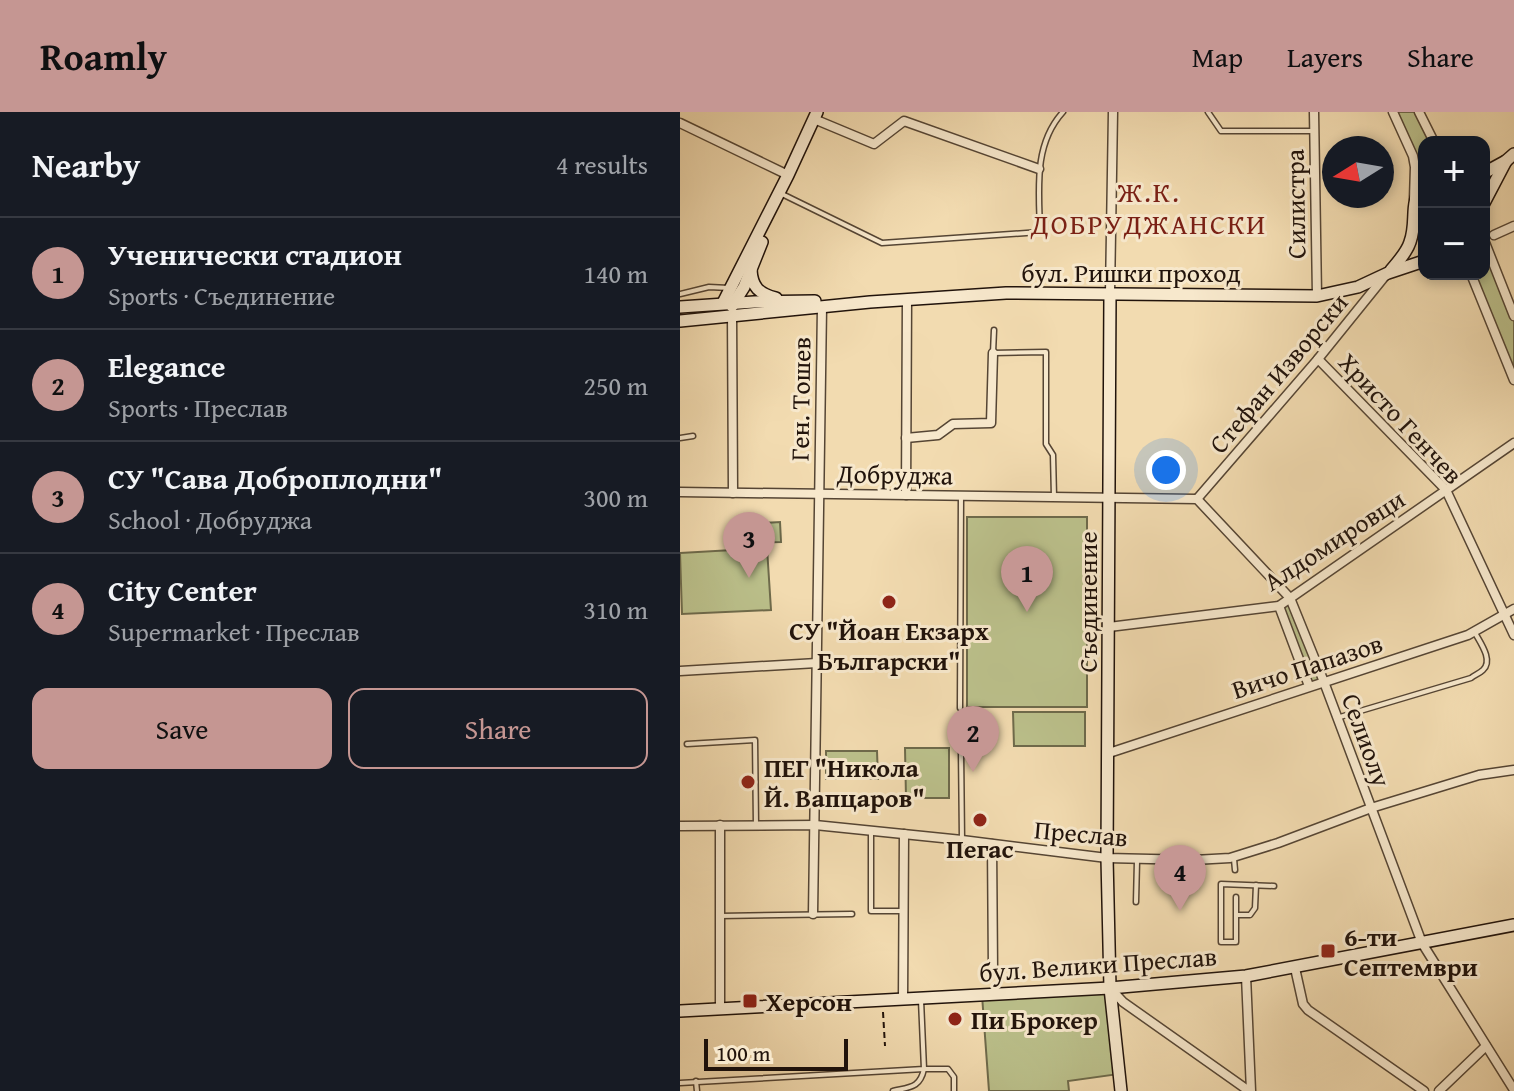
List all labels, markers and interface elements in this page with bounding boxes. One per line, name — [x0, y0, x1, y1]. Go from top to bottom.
text: Roamly — [40, 28, 167, 84]
text: Map — [1192, 36, 1243, 77]
text: Layers — [1287, 36, 1363, 77]
text: Share — [1407, 36, 1474, 77]
north arrow — [1322, 136, 1394, 208]
map controls — [1418, 136, 1490, 280]
button: + — [1418, 136, 1490, 208]
text: Nearby — [32, 140, 141, 189]
text: 4 results — [556, 145, 648, 184]
street label: Силистра — [1275, 148, 1315, 259]
district label: Ж.К. ДОБРУДЖАНСКИ — [1030, 171, 1267, 244]
button: − — [1418, 208, 1490, 280]
text: Ученически стадион — [108, 232, 402, 276]
street label: бул. Ришки проход — [1021, 253, 1241, 292]
text: 1 — [51, 254, 65, 293]
text: 140 m — [583, 254, 648, 293]
text: Sports · Съединение — [108, 276, 335, 315]
street label: Стефан Изворски — [1199, 284, 1357, 462]
street label: Ген. Тошев — [779, 337, 821, 461]
street label: Христо Генчев — [1330, 343, 1472, 493]
text: Elegance — [108, 344, 226, 388]
text: 2 — [51, 366, 65, 405]
text: 250 m — [583, 366, 648, 405]
text: Sports · Преслав — [108, 388, 288, 427]
your location — [1146, 450, 1186, 490]
street label: Добруджа — [836, 453, 954, 495]
text: СУ "Сава Доброплодни" — [108, 456, 442, 500]
text: 3 — [51, 478, 65, 517]
text: 300 m — [583, 478, 648, 517]
street label: Алдомировци — [1256, 480, 1412, 600]
text: School · Добруджа — [108, 500, 312, 539]
pin: 3 — [723, 512, 775, 578]
street label: Съединение — [1068, 531, 1107, 673]
pin: 1 — [1001, 546, 1053, 612]
text: City Center — [108, 568, 257, 612]
text: 4 — [51, 590, 65, 629]
text: 310 m — [583, 590, 648, 629]
marker: СУ "Йоан Екзарх Български" — [880, 593, 898, 611]
place label: СУ "Йоан Екзарх Български" — [789, 611, 989, 680]
text: Supermarket · Преслав — [108, 612, 360, 651]
street label: Вичо Папазов — [1227, 623, 1387, 709]
button: Save — [32, 688, 332, 769]
button: Share — [348, 688, 648, 769]
street label: Селиолу — [1332, 688, 1402, 792]
pin: 2 — [947, 706, 999, 772]
place label: ПЕГ "Никола Й. Вапцаров" — [764, 748, 925, 817]
marker: ПЕГ "Никола Й. Вапцаров" — [739, 773, 757, 791]
street label: Преслав — [1033, 809, 1129, 857]
marker: Пегас — [971, 811, 989, 829]
place label: Пегас — [946, 829, 1014, 868]
pin: 4 — [1154, 845, 1206, 911]
place label: 6-ти Септември — [1344, 917, 1478, 986]
street label: бул. Велики Преслав — [978, 936, 1218, 992]
marker: 6-ти Септември — [1319, 942, 1337, 960]
place label: Херсон — [766, 982, 852, 1021]
marker: Херсон — [741, 992, 759, 1010]
place label: Пи Брокер — [971, 1000, 1098, 1039]
marker: Пи Брокер — [946, 1010, 964, 1028]
scale bar — [704, 1035, 848, 1071]
text: 100 m — [716, 1037, 771, 1069]

